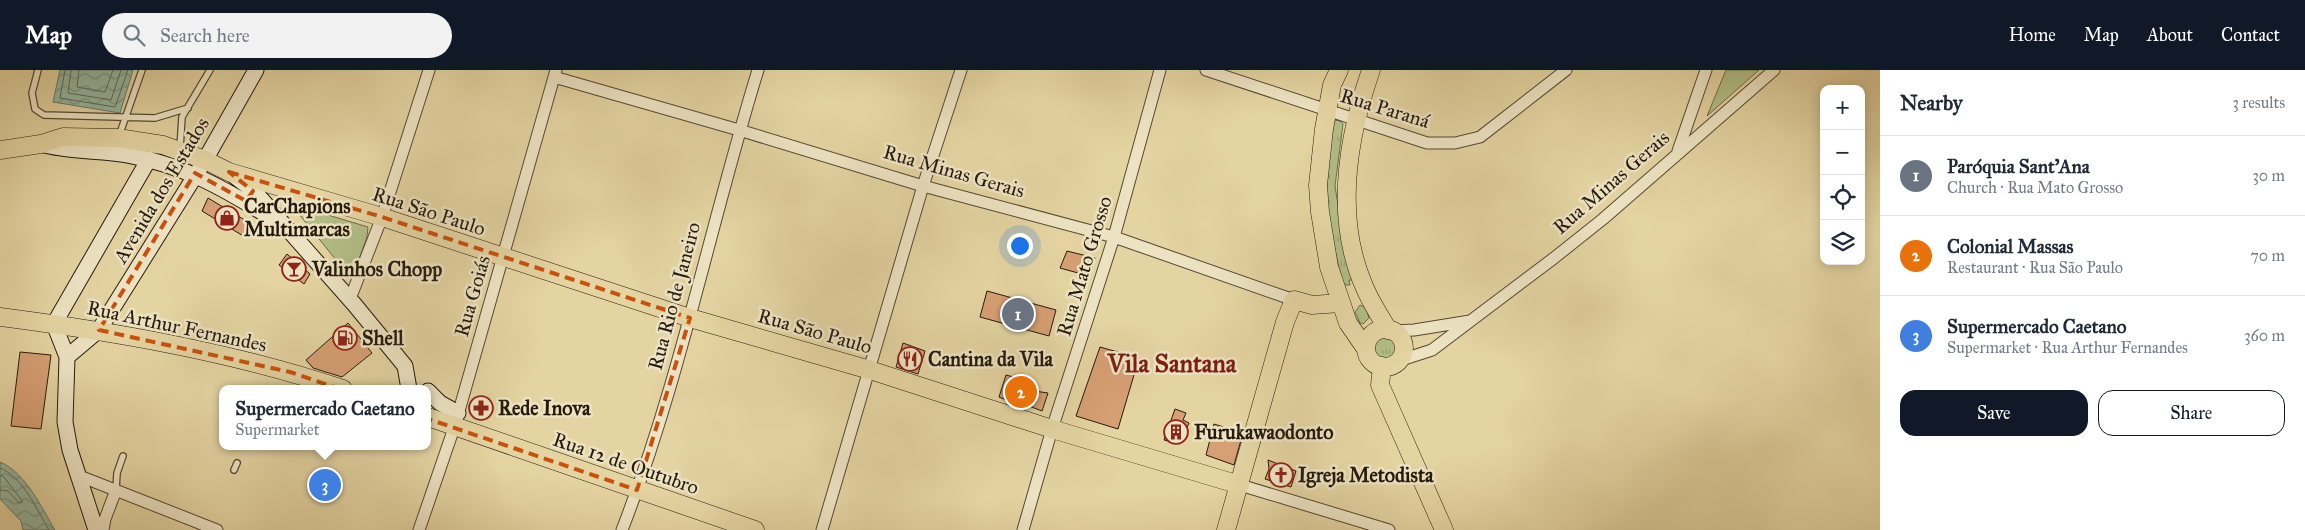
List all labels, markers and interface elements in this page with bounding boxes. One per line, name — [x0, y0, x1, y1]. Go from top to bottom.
search box — [102, 13, 452, 58]
text: Map — [25, 20, 72, 50]
icon: search — [120, 21, 148, 49]
text: Search here — [160, 24, 250, 47]
text: Home — [2009, 24, 2056, 46]
text: Map — [2084, 24, 2119, 46]
text: About — [2147, 24, 2193, 46]
text: Contact — [2221, 24, 2280, 46]
street label: Rua Paraná — [1337, 83, 1433, 133]
map controls — [1820, 85, 1865, 265]
button: + — [1820, 85, 1865, 130]
text: Nearby — [1900, 90, 1963, 116]
text: 3 results — [2232, 93, 2285, 112]
street label: Avenida dos Estados — [107, 113, 214, 268]
street label: Rua Minas Gerais — [1548, 125, 1674, 239]
button: − — [1820, 130, 1865, 175]
street label: Rua Minas Gerais — [881, 139, 1027, 203]
text: Paróquia Sant'Ana — [1947, 155, 2090, 178]
text: 1 — [1913, 166, 1919, 185]
text: 30 m — [2252, 166, 2285, 185]
button: locate — [1820, 175, 1865, 220]
text: Church · Rua Mato Grosso — [1947, 178, 2123, 197]
street label: Rua São Paulo — [369, 181, 489, 241]
street label: Rua Mato Grosso — [1051, 193, 1117, 339]
place label: CarChapions Multimarcas — [244, 194, 351, 241]
shop icon: CarChapions Multimarcas — [214, 205, 240, 231]
street label: Rua Rio de Janeiro — [643, 219, 706, 373]
button: layers — [1820, 220, 1865, 265]
your location — [1007, 233, 1033, 259]
text: Colonial Massas — [1947, 235, 2074, 258]
text: 2 — [1912, 246, 1920, 265]
text: 70 m — [2250, 246, 2285, 265]
street label: Rua Goiás — [449, 253, 495, 339]
bar icon: Valinhos Chopp — [281, 256, 307, 282]
place label: Valinhos Chopp — [311, 257, 442, 282]
text: Restaurant · Rua São Paulo — [1947, 258, 2123, 277]
street label: Rua Arthur Fernandes — [85, 295, 269, 357]
pin: 1 — [1002, 295, 1034, 333]
street label: Rua São Paulo — [755, 303, 875, 359]
text: Supermercado Caetano — [1947, 315, 2127, 338]
fuel station icon: Shell — [332, 325, 358, 351]
place label: Shell — [362, 326, 404, 350]
text: 3 — [1913, 326, 1919, 345]
text: 360 m — [2244, 326, 2285, 345]
text: Supermarket · Rua Arthur Fernandes — [1947, 338, 2188, 357]
restaurant icon: Cantina da Vila — [897, 346, 923, 372]
place label: Cantina da Vila — [928, 347, 1054, 371]
district label: Vila Santana — [1107, 348, 1237, 379]
pin: 2 — [1005, 373, 1037, 411]
popup — [219, 385, 431, 450]
button: Save — [1900, 390, 2088, 436]
button: Share — [2098, 390, 2285, 436]
pharmacy icon: Rede Inova — [468, 395, 494, 421]
place label: Rede Inova — [498, 396, 591, 420]
text: Supermercado Caetano — [235, 397, 415, 420]
building icon: Furukawaodonto — [1163, 419, 1189, 445]
text: Supermarket — [235, 420, 319, 439]
place label: Furukawaodonto — [1194, 420, 1333, 444]
street label: Rua 12 de Outubro — [550, 427, 702, 499]
church icon: Igreja Metodista — [1268, 462, 1294, 488]
place label: Igreja Metodista — [1298, 463, 1434, 488]
pin: 3 — [309, 466, 341, 504]

